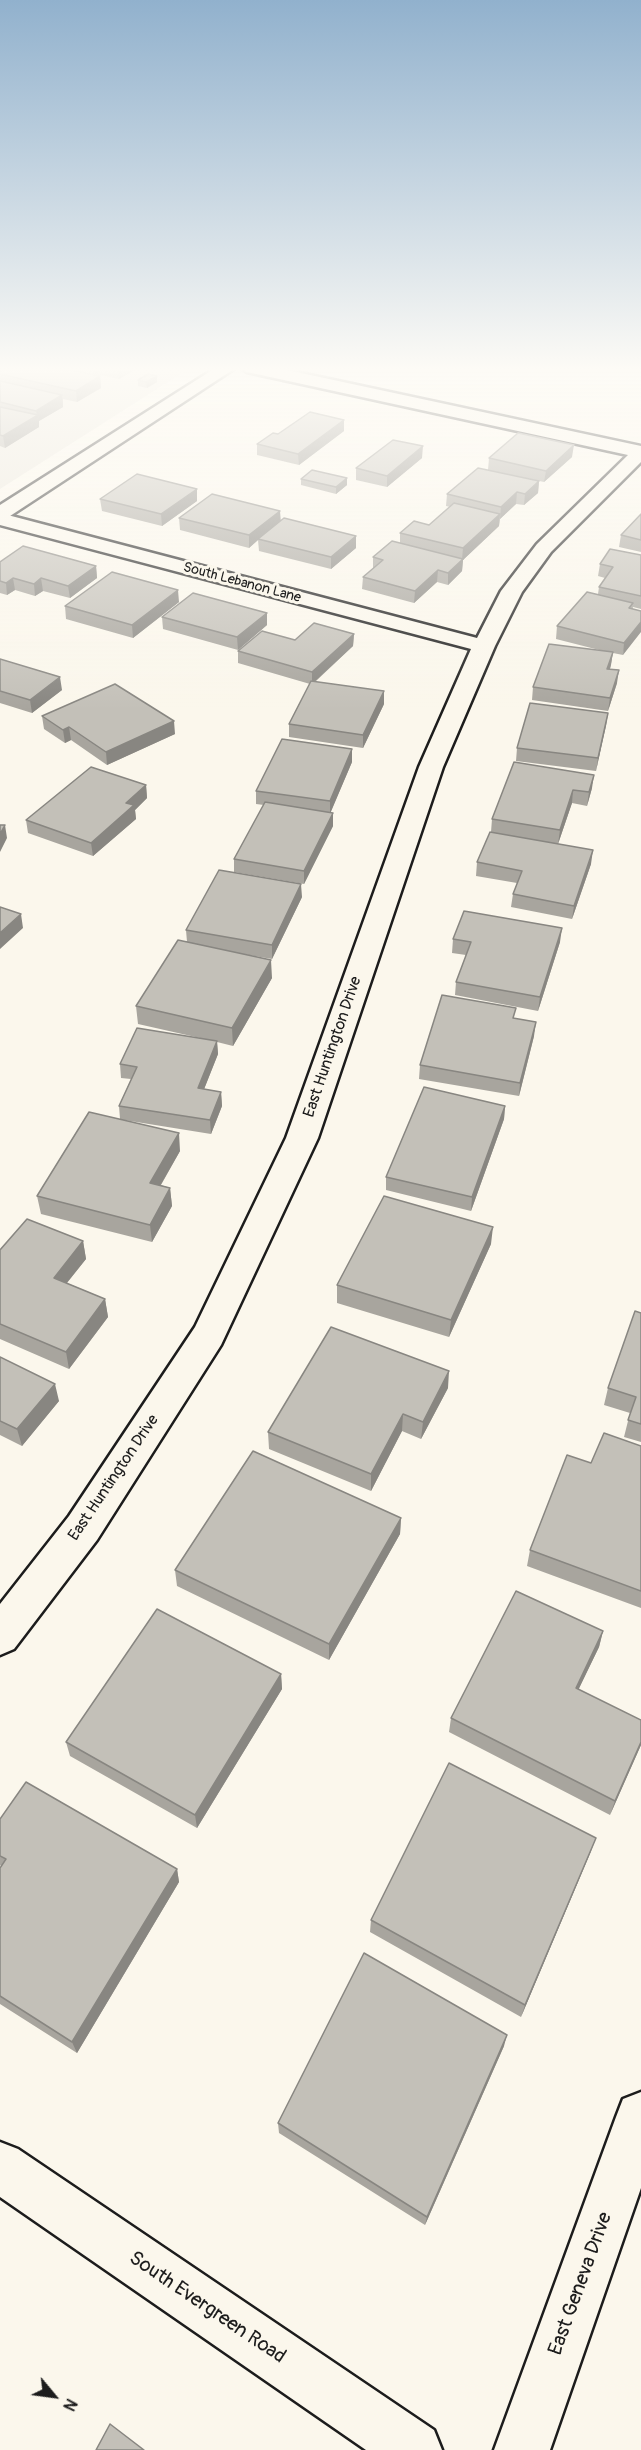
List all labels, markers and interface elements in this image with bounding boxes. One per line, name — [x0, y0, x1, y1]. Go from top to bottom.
street label: South Lebanon Lane — [181, 559, 303, 607]
street label: East Huntington Drive — [300, 974, 366, 1120]
street label: East Huntington Drive — [65, 1411, 163, 1545]
street label: East Geneva Drive — [544, 2209, 618, 2359]
street label: South Evergreen Road — [124, 2247, 290, 2369]
north arrow — [24, 2366, 84, 2426]
text: N — [58, 2395, 81, 2414]

